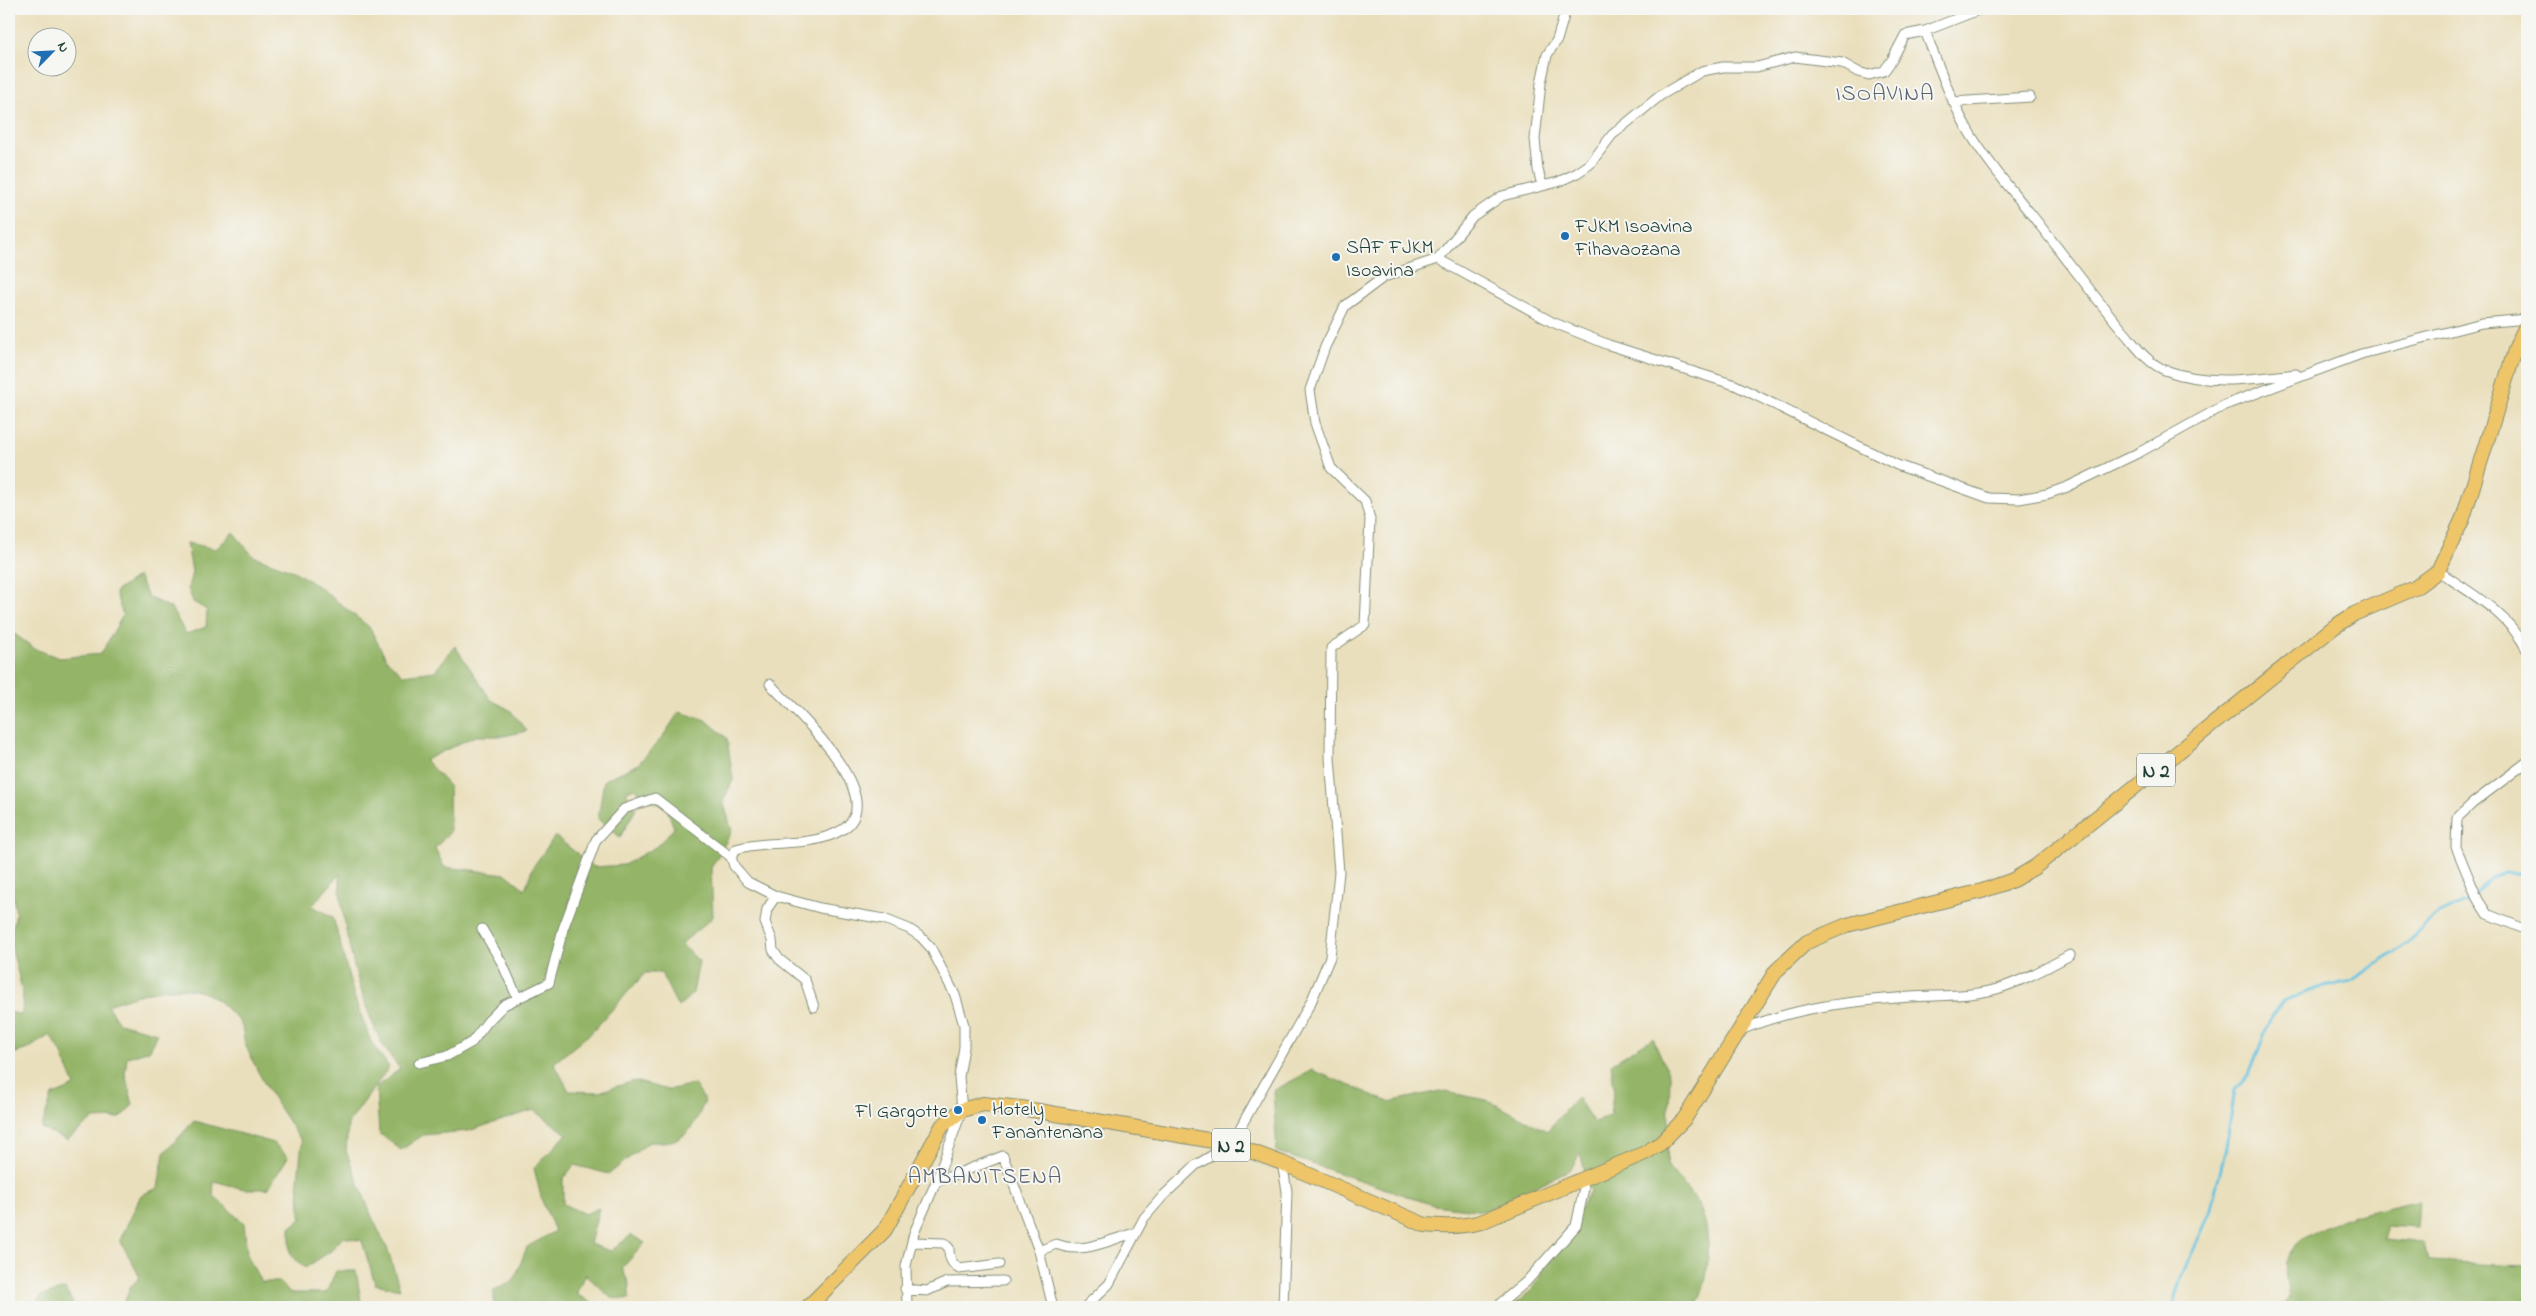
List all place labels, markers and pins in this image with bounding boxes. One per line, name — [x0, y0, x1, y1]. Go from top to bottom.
place label: FJKM Isoavina Fihavaozana — [1574, 213, 1693, 265]
marker: FJKM Isoavina Fihavaozana — [1559, 230, 1571, 242]
place label: SAF FJKM Isoavina — [1346, 234, 1434, 286]
marker: SAF FJKM Isoavina — [1330, 251, 1342, 263]
place label: Hotely Fanantenana — [991, 1096, 1103, 1148]
place label: Fl Gargotte — [854, 1098, 948, 1128]
marker: Fl Gargotte — [952, 1104, 964, 1116]
marker: Hotely Fanantenana — [976, 1114, 988, 1126]

